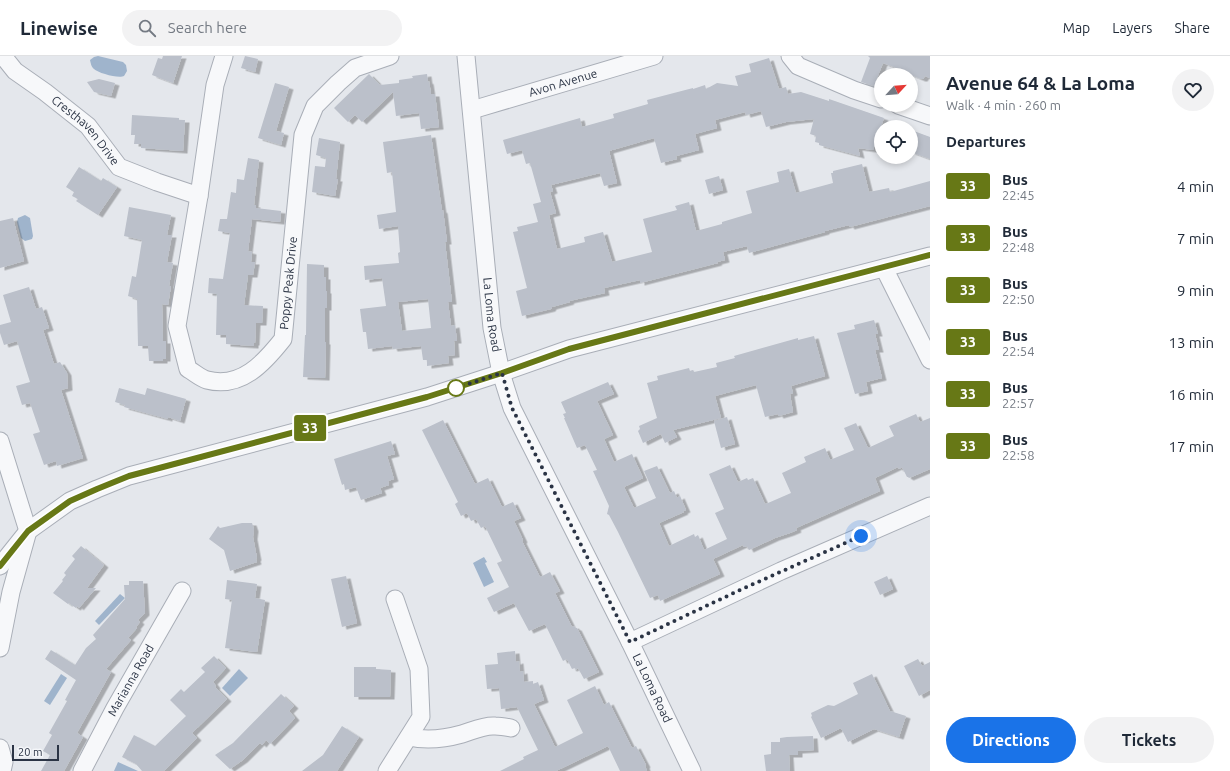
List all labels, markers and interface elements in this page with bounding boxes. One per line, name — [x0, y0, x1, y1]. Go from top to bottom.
search box — [122, 10, 402, 46]
text: Linewise — [20, 17, 98, 39]
icon: search — [136, 17, 158, 39]
text: Search here — [168, 19, 247, 36]
text: Map — [1063, 20, 1090, 36]
text: Layers — [1112, 20, 1152, 36]
text: Share — [1174, 20, 1210, 36]
street label: Avon Avenue — [527, 66, 599, 99]
north arrow — [874, 68, 918, 112]
map controls — [874, 68, 918, 164]
button: heart — [1172, 69, 1214, 111]
text: Avenue 64 & La Loma — [946, 72, 1135, 94]
street label: Cresthaven Drive — [49, 93, 122, 167]
text: Walk · 4 min · 260 m — [946, 98, 1061, 112]
button: locate — [874, 120, 918, 164]
text: Departures — [946, 133, 1026, 150]
text: Bus — [1002, 171, 1028, 188]
text: 33 — [960, 178, 976, 194]
text: 4 min — [1177, 178, 1214, 195]
text: 22:45 — [1002, 188, 1035, 202]
text: Bus — [1002, 223, 1028, 240]
text: 33 — [960, 230, 976, 246]
text: 7 min — [1177, 230, 1214, 247]
street label: Poppy Peak Drive — [277, 236, 299, 330]
text: 22:48 — [1002, 240, 1035, 254]
text: Bus — [1002, 275, 1028, 292]
street label: La Loma Road — [481, 277, 504, 353]
text: 33 — [960, 282, 976, 298]
text: 9 min — [1177, 282, 1214, 299]
text: 22:50 — [1002, 292, 1035, 306]
text: Bus — [1002, 327, 1028, 344]
text: 33 — [960, 334, 976, 350]
text: 13 min — [1168, 334, 1214, 351]
text: 22:54 — [1002, 344, 1035, 358]
unlabelled marker — [447, 379, 465, 397]
text: Bus — [1002, 379, 1028, 396]
text: 33 — [960, 386, 976, 402]
text: 16 min — [1168, 386, 1214, 403]
text: 22:57 — [1002, 396, 1035, 410]
line badge: 33 — [292, 415, 328, 441]
text: 33 — [302, 420, 318, 436]
text: Bus — [1002, 431, 1028, 448]
text: 33 — [960, 438, 976, 454]
text: 17 min — [1168, 438, 1214, 455]
text: 22:58 — [1002, 448, 1035, 462]
your location — [851, 526, 871, 546]
street label: Marianna Road — [105, 642, 156, 718]
street label: La Loma Road — [630, 651, 675, 725]
button: Directions — [946, 717, 1076, 763]
button: Tickets — [1084, 717, 1214, 763]
scale bar — [12, 743, 59, 762]
text: 20 m — [18, 746, 42, 758]

